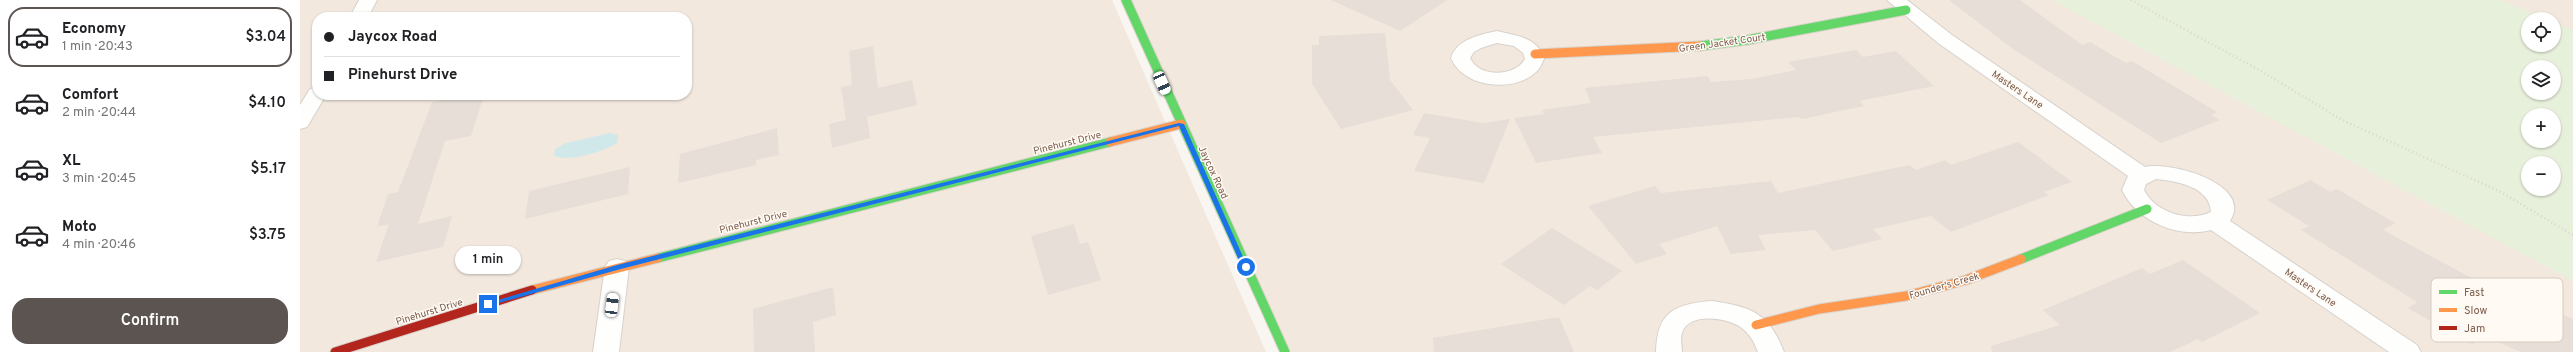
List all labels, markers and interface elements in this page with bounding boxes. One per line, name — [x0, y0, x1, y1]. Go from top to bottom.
map controls — [2521, 12, 2561, 196]
button: locate — [2521, 12, 2561, 52]
icon: car — [14, 19, 50, 55]
text: Economy — [62, 20, 126, 39]
text: $3.04 — [245, 28, 286, 47]
text: Jaycox Road — [348, 28, 437, 47]
street label: Green Jacket Court — [1678, 31, 1767, 56]
text: 1 min · 20:43 — [62, 39, 133, 55]
button: layers — [2521, 60, 2561, 100]
text: Pinehurst Drive — [348, 66, 457, 85]
street label: Masters Lane — [1989, 68, 2046, 112]
car — [1152, 70, 1172, 96]
icon: car — [14, 85, 50, 121]
text: Comfort — [62, 86, 119, 105]
text: $4.10 — [248, 94, 286, 113]
text: 2 min · 20:44 — [62, 105, 136, 121]
button: + — [2521, 108, 2561, 148]
street label: Pinehurst Drive — [1032, 129, 1103, 158]
street label: Jaycox Road — [1195, 144, 1231, 201]
icon: car — [14, 151, 50, 187]
text: XL — [62, 152, 80, 171]
button: − — [2521, 156, 2561, 196]
text: $5.17 — [250, 160, 286, 179]
text: 3 min · 20:45 — [62, 171, 136, 187]
street label: Pinehurst Drive — [718, 208, 789, 237]
icon: car — [14, 217, 50, 253]
text: Moto — [62, 218, 97, 237]
text: $3.75 — [249, 226, 286, 245]
text: 4 min · 20:46 — [62, 237, 136, 253]
callout: 1 min — [455, 246, 521, 274]
text: 1 min — [473, 252, 503, 268]
route start — [1237, 258, 1255, 276]
street label: Masters Lane — [2282, 266, 2339, 310]
street label: Founder's Creek — [1908, 270, 1981, 303]
legend — [2431, 278, 2563, 342]
text: Fast — [2464, 286, 2484, 300]
car — [605, 292, 619, 318]
route end — [479, 295, 497, 313]
street label: Pinehurst Drive — [394, 296, 465, 329]
button: Confirm — [12, 298, 288, 344]
text: Slow — [2464, 304, 2487, 318]
text: Jam — [2464, 322, 2485, 336]

